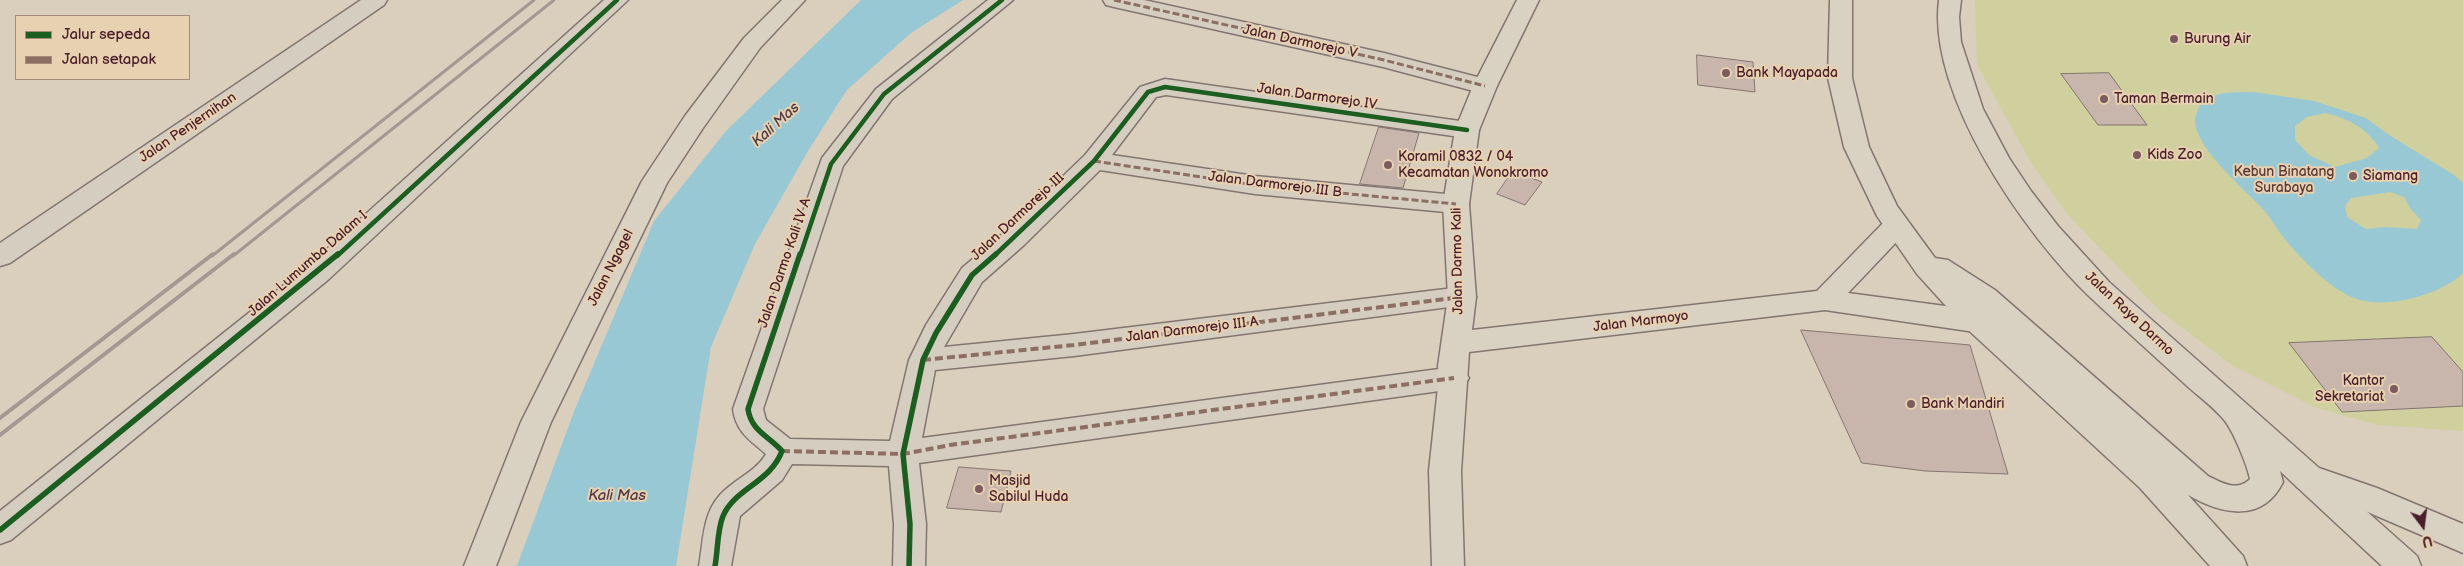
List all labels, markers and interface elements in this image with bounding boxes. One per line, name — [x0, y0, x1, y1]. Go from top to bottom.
legend — [15, 15, 190, 80]
street label: Jalan Darmorejo V — [1241, 22, 1359, 62]
text: Jalur sepeda — [62, 25, 150, 44]
place label: Burung Air — [2184, 31, 2251, 47]
marker: Burung Air — [2168, 33, 2180, 45]
text: Jalan setapak — [62, 50, 156, 69]
place label: Bank Mayapada — [1736, 65, 1838, 81]
marker: Bank Mayapada — [1720, 67, 1732, 79]
street label: Jalan Darmorejo IV — [1256, 80, 1378, 114]
street label: Jalan Penjernihan — [136, 89, 240, 167]
place label: Taman Bermain — [2114, 91, 2214, 107]
marker: Taman Bermain — [2098, 93, 2110, 105]
water label: Kali Mas — [749, 99, 803, 151]
place label: Kids Zoo — [2147, 147, 2203, 163]
place label: Koramil 0832 / 04 Kecamatan Wonokromo — [1398, 149, 1548, 182]
marker: Kids Zoo — [2131, 149, 2143, 161]
marker: Koramil 0832 / 04 Kecamatan Wonokromo — [1382, 159, 1394, 171]
park label: Kebun Binatang Surabaya — [2234, 164, 2334, 196]
street label: Jalan Darmorejo III B — [1207, 168, 1343, 202]
place label: Siamang — [2363, 168, 2418, 184]
street label: Jalan Darmorejo III — [968, 170, 1068, 264]
marker: Siamang — [2347, 170, 2359, 182]
street label: Jalan Darmo Kali IV A — [755, 196, 815, 330]
street label: Jalan Darmo Kali — [1449, 207, 1467, 315]
street label: Jalan Lumumba Dalam I — [245, 208, 371, 320]
street label: Jalan Ngagel — [585, 227, 637, 309]
street label: Jalan Raya Darmo — [2081, 268, 2177, 360]
street label: Jalan Marmoyo — [1592, 308, 1690, 336]
street label: Jalan Darmorejo III A — [1125, 314, 1259, 346]
place label: Kantor Sekretariat — [2315, 373, 2384, 406]
marker: Kantor Sekretariat — [2388, 383, 2400, 395]
place label: Bank Mandiri — [1921, 396, 2005, 412]
marker: Bank Mandiri — [1905, 398, 1917, 410]
place label: Masjid Sabilul Huda — [989, 473, 1068, 506]
marker: Masjid Sabilul Huda — [973, 483, 985, 495]
water label: Kali Mas — [588, 487, 646, 505]
north arrow — [2398, 501, 2448, 551]
text: U — [2420, 531, 2434, 550]

